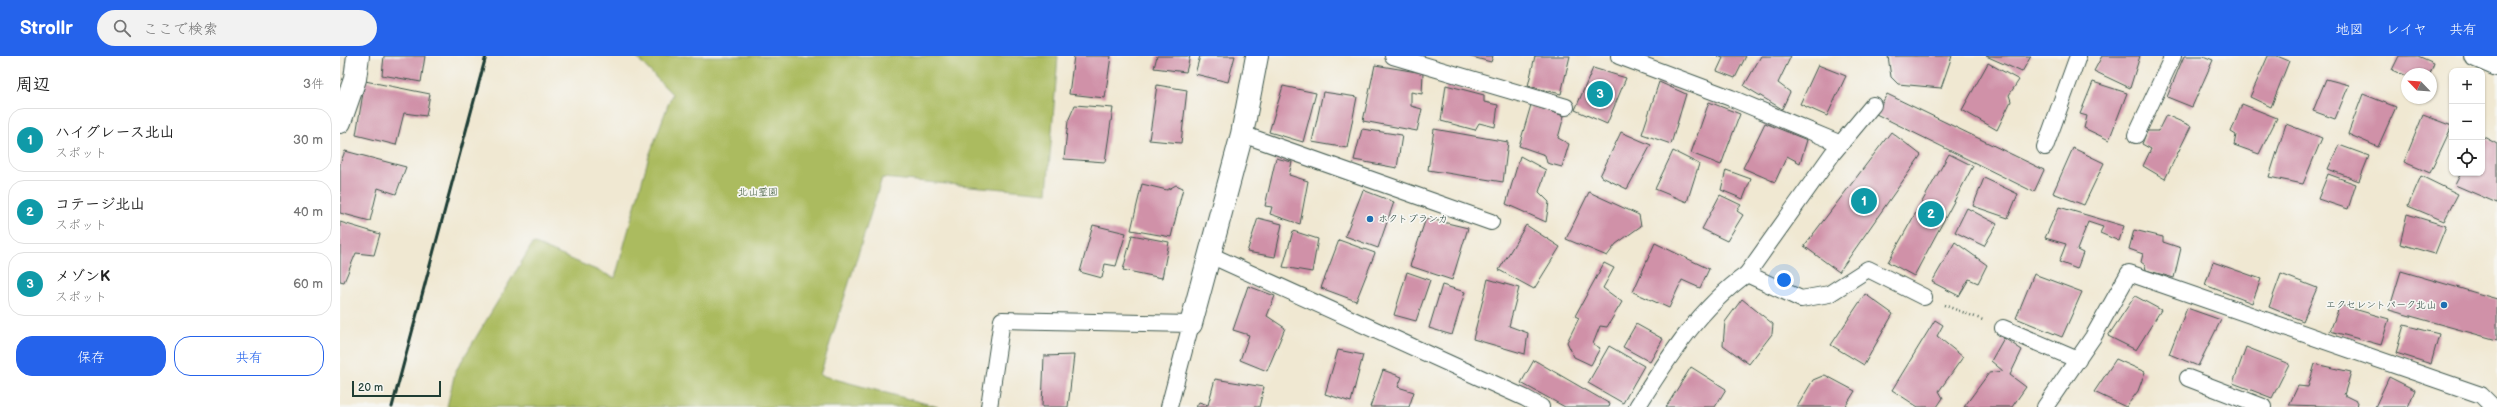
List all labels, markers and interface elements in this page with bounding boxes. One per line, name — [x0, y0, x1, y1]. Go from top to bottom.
search box — [97, 10, 377, 46]
text: Strollr — [20, 17, 73, 40]
icon: search — [111, 17, 133, 39]
text: ここで検索 — [143, 20, 218, 39]
text: 地図 — [2336, 21, 2364, 38]
text: レイヤ — [2386, 21, 2427, 38]
text: 共有 — [2449, 21, 2477, 38]
north arrow — [2401, 68, 2437, 104]
map controls — [2449, 68, 2485, 176]
button: + — [2449, 68, 2485, 104]
text: 周辺 — [16, 75, 50, 95]
text: 3件 — [303, 76, 324, 92]
pin: 3 — [1587, 79, 1613, 109]
button: − — [2449, 104, 2485, 140]
text: ハイグレース北山 — [55, 123, 175, 142]
text: 1 — [27, 132, 33, 148]
text: 30 m — [293, 132, 323, 148]
button: locate — [2449, 140, 2485, 176]
text: スポット — [55, 145, 107, 161]
park label: 北山霊園 — [738, 186, 778, 198]
pin: 1 — [1851, 186, 1877, 216]
text: コテージ北山 — [55, 195, 145, 214]
pin: 2 — [1918, 199, 1944, 229]
text: 2 — [26, 204, 34, 220]
text: 40 m — [293, 204, 323, 220]
place label: ホクトブランカ — [1378, 213, 1448, 225]
marker: ホクトブランカ — [1365, 214, 1375, 224]
text: スポット — [55, 217, 107, 233]
text: メゾンK — [55, 267, 110, 286]
your location — [1774, 270, 1794, 290]
text: 3 — [26, 276, 34, 292]
text: 60 m — [293, 276, 323, 292]
text: スポット — [55, 289, 107, 305]
place label: エクセレントパーク北山 — [2326, 299, 2436, 311]
marker: エクセレントパーク北山 — [2439, 300, 2449, 310]
button: 保存 — [16, 336, 166, 376]
button: 共有 — [174, 336, 324, 376]
scale bar — [352, 379, 441, 398]
text: 20 m — [358, 381, 383, 394]

